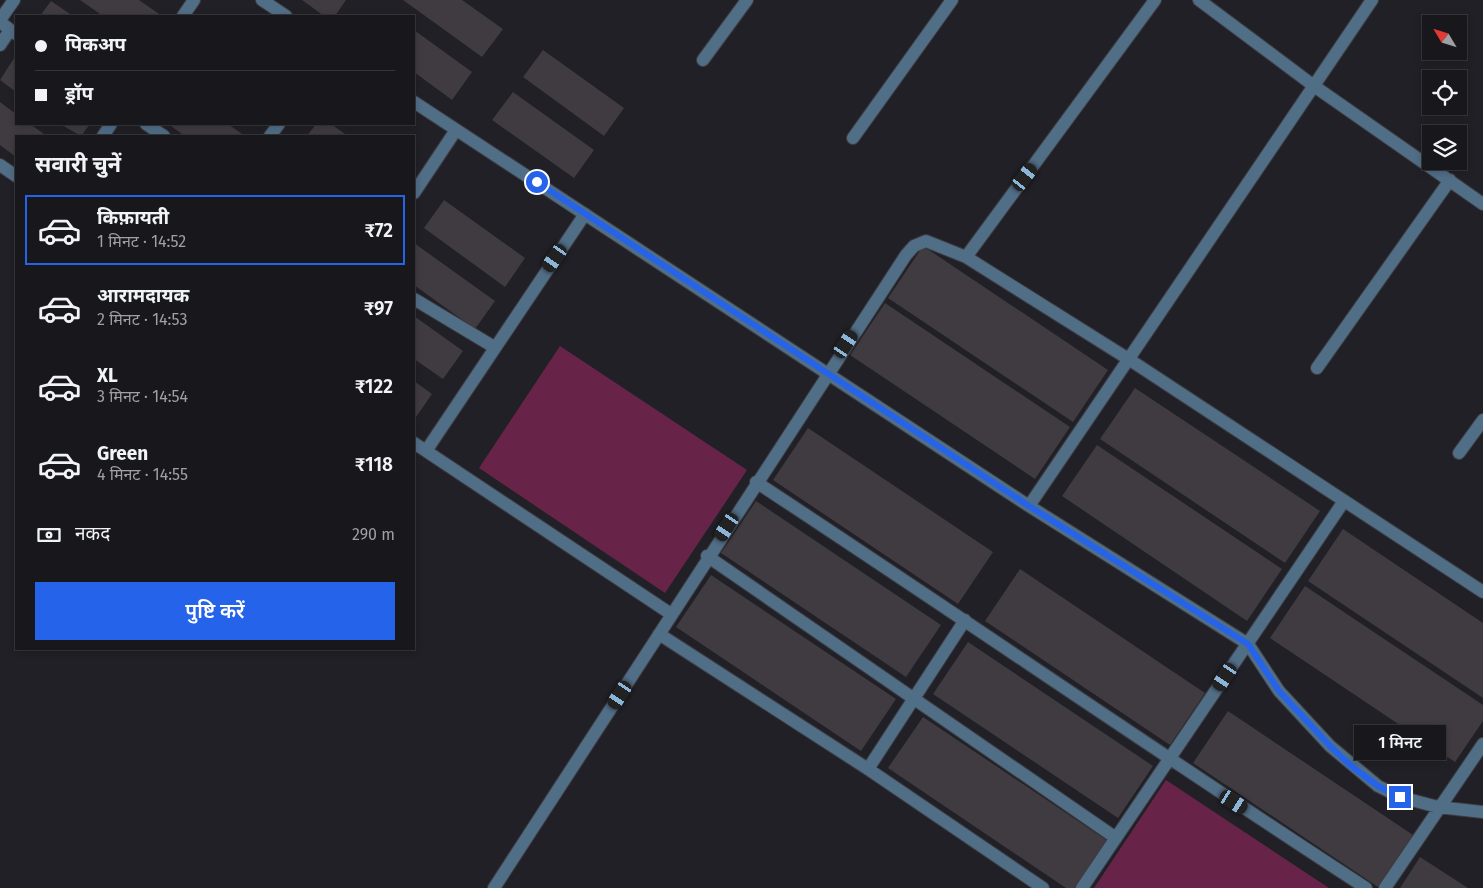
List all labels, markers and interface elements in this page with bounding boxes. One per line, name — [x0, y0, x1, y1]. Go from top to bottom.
north arrow — [1422, 15, 1468, 60]
map controls — [1422, 15, 1467, 170]
text: पिकअप — [65, 33, 126, 56]
button: locate — [1422, 70, 1467, 115]
text: ड्रॉप — [65, 82, 93, 105]
button: layers — [1422, 125, 1467, 170]
text: सवारी चुनें — [35, 151, 121, 178]
car — [1009, 161, 1040, 193]
route start — [526, 171, 548, 193]
text: किफ़ायती — [97, 206, 169, 229]
icon: car — [37, 208, 82, 253]
text: ₹72 — [364, 219, 393, 242]
text: 1 मिनट · 14:52 — [97, 232, 186, 251]
car — [540, 241, 569, 275]
text: आरामदायक — [97, 284, 189, 307]
icon: car — [37, 286, 82, 331]
text: ₹97 — [364, 297, 393, 320]
text: 2 मिनट · 14:53 — [97, 310, 187, 329]
car — [831, 327, 860, 361]
icon: car — [37, 364, 82, 409]
text: XL — [97, 364, 118, 387]
text: ₹122 — [355, 375, 393, 398]
text: 3 मिनट · 14:54 — [97, 387, 188, 406]
icon: car — [37, 442, 82, 487]
text: Green — [97, 442, 148, 465]
text: ₹118 — [355, 453, 393, 476]
text: 4 मिनट · 14:55 — [97, 465, 188, 484]
car — [712, 510, 741, 544]
icon: cash — [35, 521, 63, 549]
text: नकद — [75, 522, 110, 545]
text: 290 m — [352, 525, 395, 544]
button: पुष्टि करें — [35, 582, 395, 640]
car — [1210, 660, 1239, 694]
car — [605, 678, 634, 712]
callout: 1 मिनट — [1354, 724, 1446, 760]
text: 1 मिनट — [1378, 733, 1422, 752]
route end — [1389, 786, 1411, 808]
car — [1217, 788, 1250, 816]

